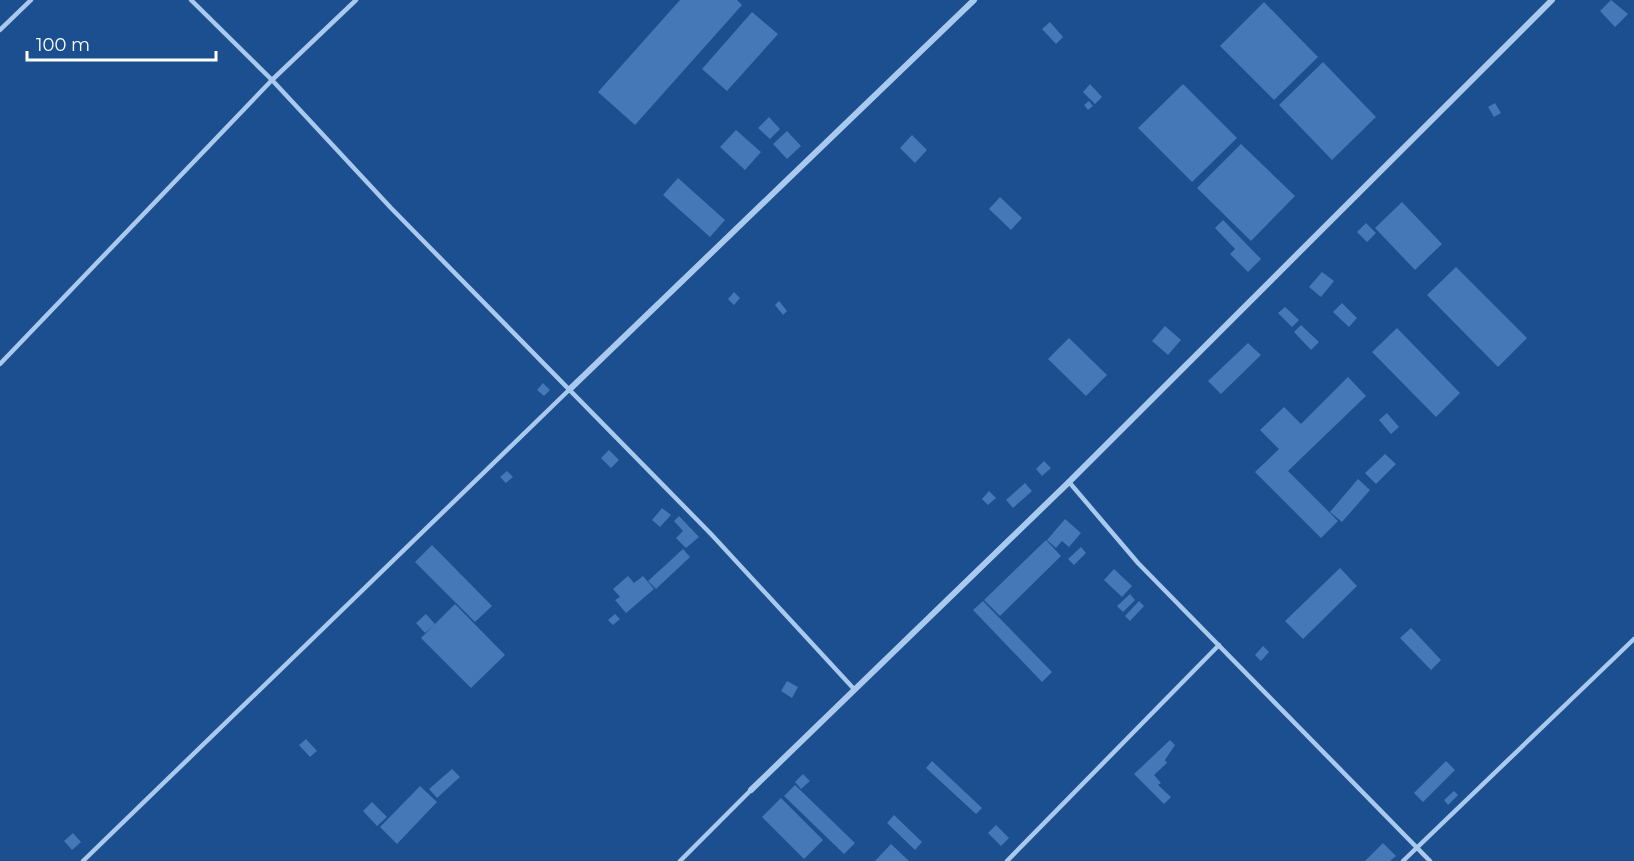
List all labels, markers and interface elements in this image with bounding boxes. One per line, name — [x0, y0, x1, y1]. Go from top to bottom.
scale bar — [27, 24, 216, 62]
text: 100 m — [36, 34, 90, 56]

